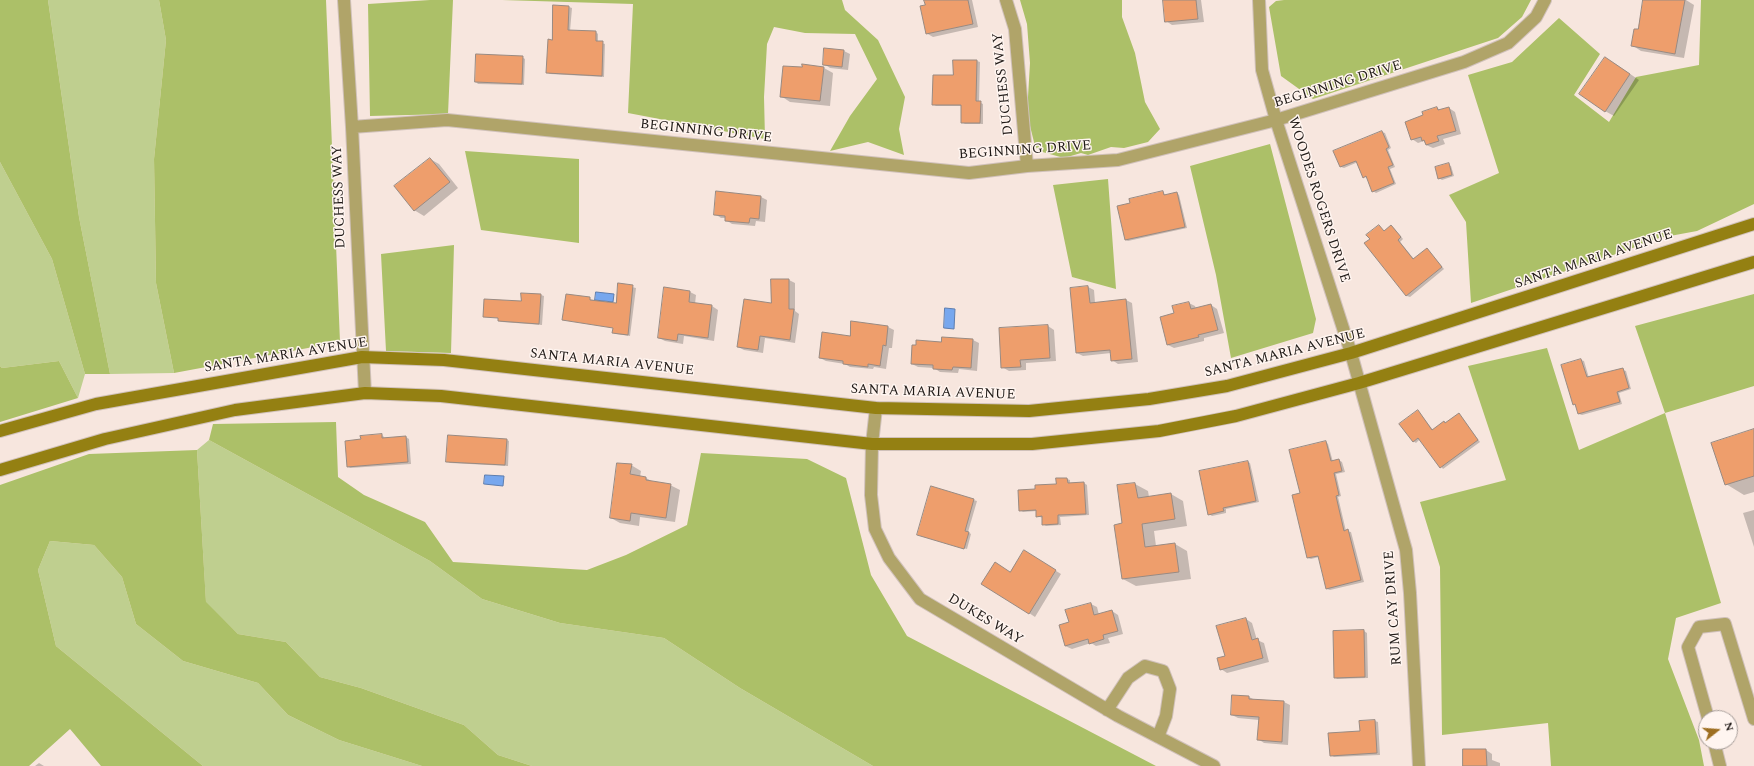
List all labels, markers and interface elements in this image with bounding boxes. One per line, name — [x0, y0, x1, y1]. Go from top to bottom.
street label: DUCHESS WAY — [990, 32, 1018, 136]
street label: BEGINNING DRIVE — [1272, 58, 1404, 112]
street label: WOODES ROGERS DRIVE — [1283, 115, 1353, 285]
street label: BEGINNING DRIVE — [639, 117, 773, 147]
street label: BEGINNING DRIVE — [958, 138, 1092, 164]
street label: DUCHESS WAY — [330, 145, 350, 249]
street label: SANTA MARIA AVENUE — [1513, 227, 1675, 293]
street label: SANTA MARIA AVENUE — [1203, 326, 1367, 382]
street label: SANTA MARIA AVENUE — [203, 335, 369, 377]
street label: SANTA MARIA AVENUE — [529, 346, 695, 380]
street label: SANTA MARIA AVENUE — [850, 382, 1016, 404]
street label: RUM CAY DRIVE — [1382, 550, 1406, 666]
street label: DUKES WAY — [944, 591, 1026, 649]
north arrow — [1698, 710, 1738, 750]
text: N — [1720, 720, 1738, 733]

